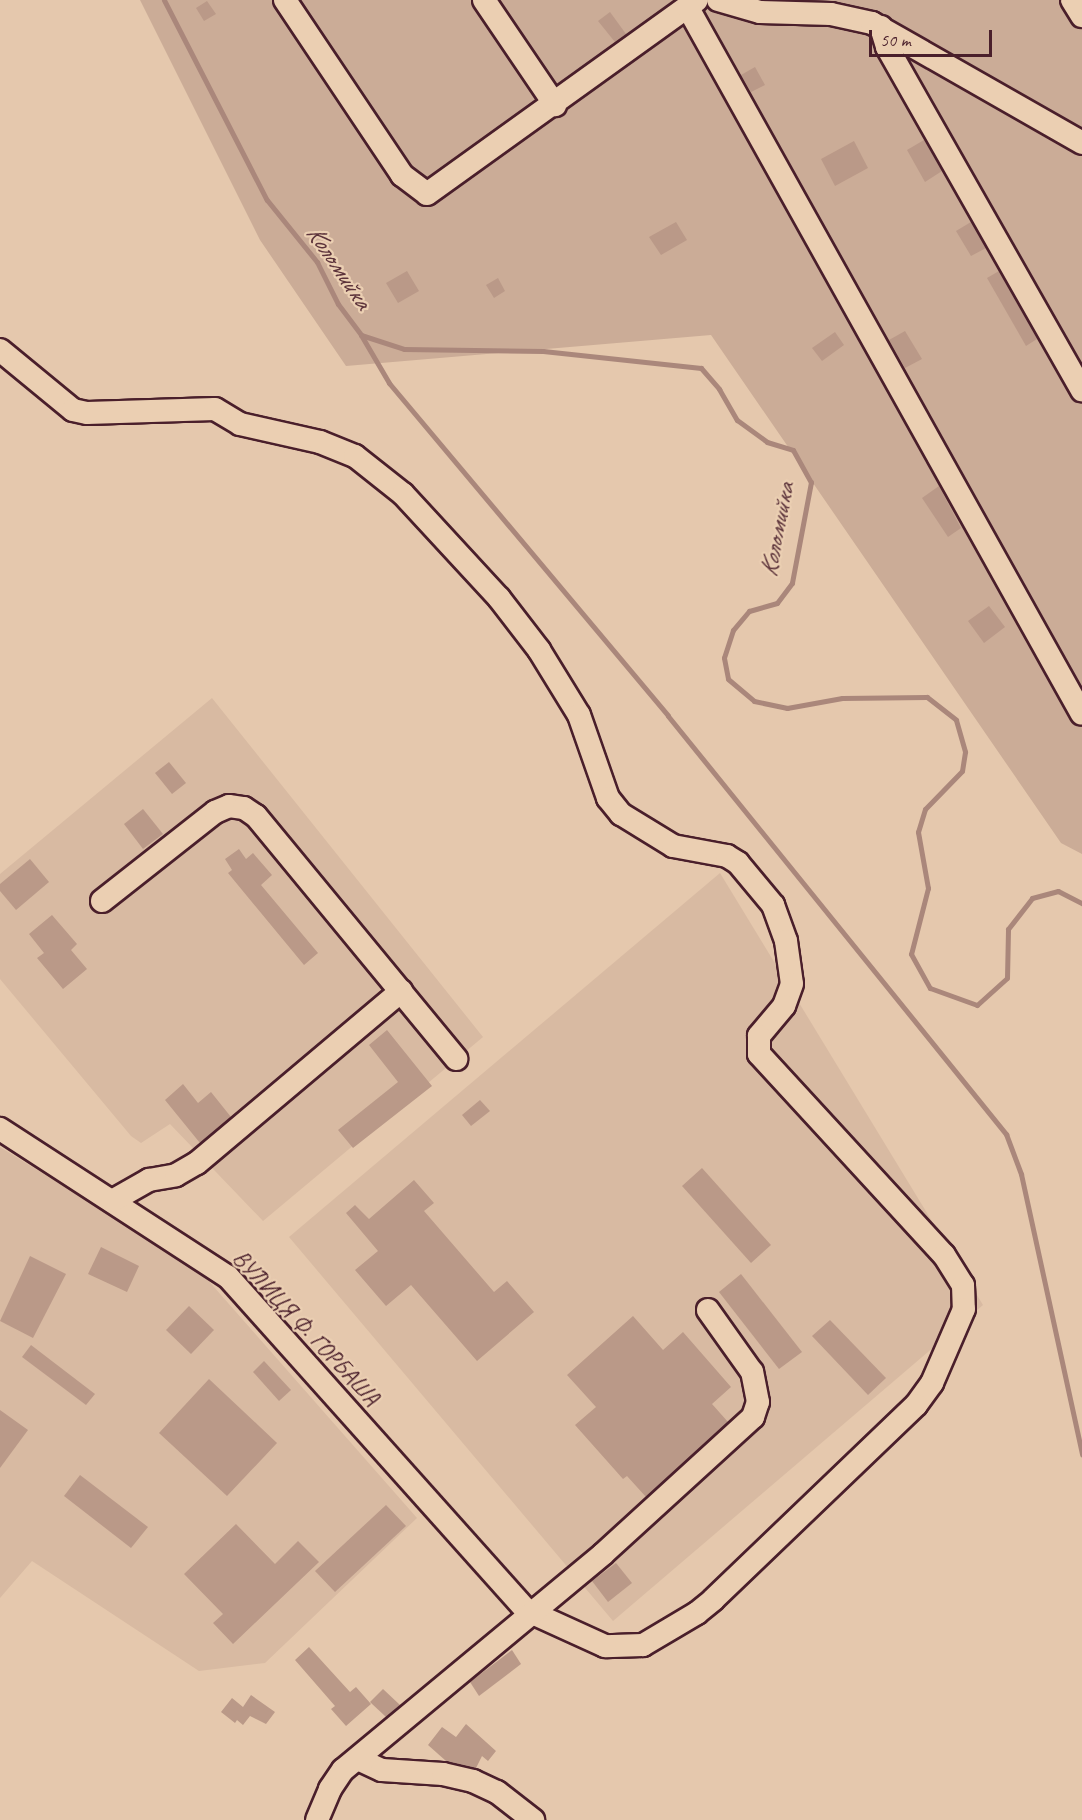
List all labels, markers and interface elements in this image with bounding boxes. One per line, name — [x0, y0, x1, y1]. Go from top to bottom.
scale bar — [872, 18, 995, 56]
text: 50 m — [880, 29, 911, 51]
water label: Коломийка — [300, 219, 378, 315]
water label: Коломийка — [753, 481, 801, 579]
street label: ВУЛИЦЯ Ф. ГОРБАША — [226, 1244, 386, 1412]

